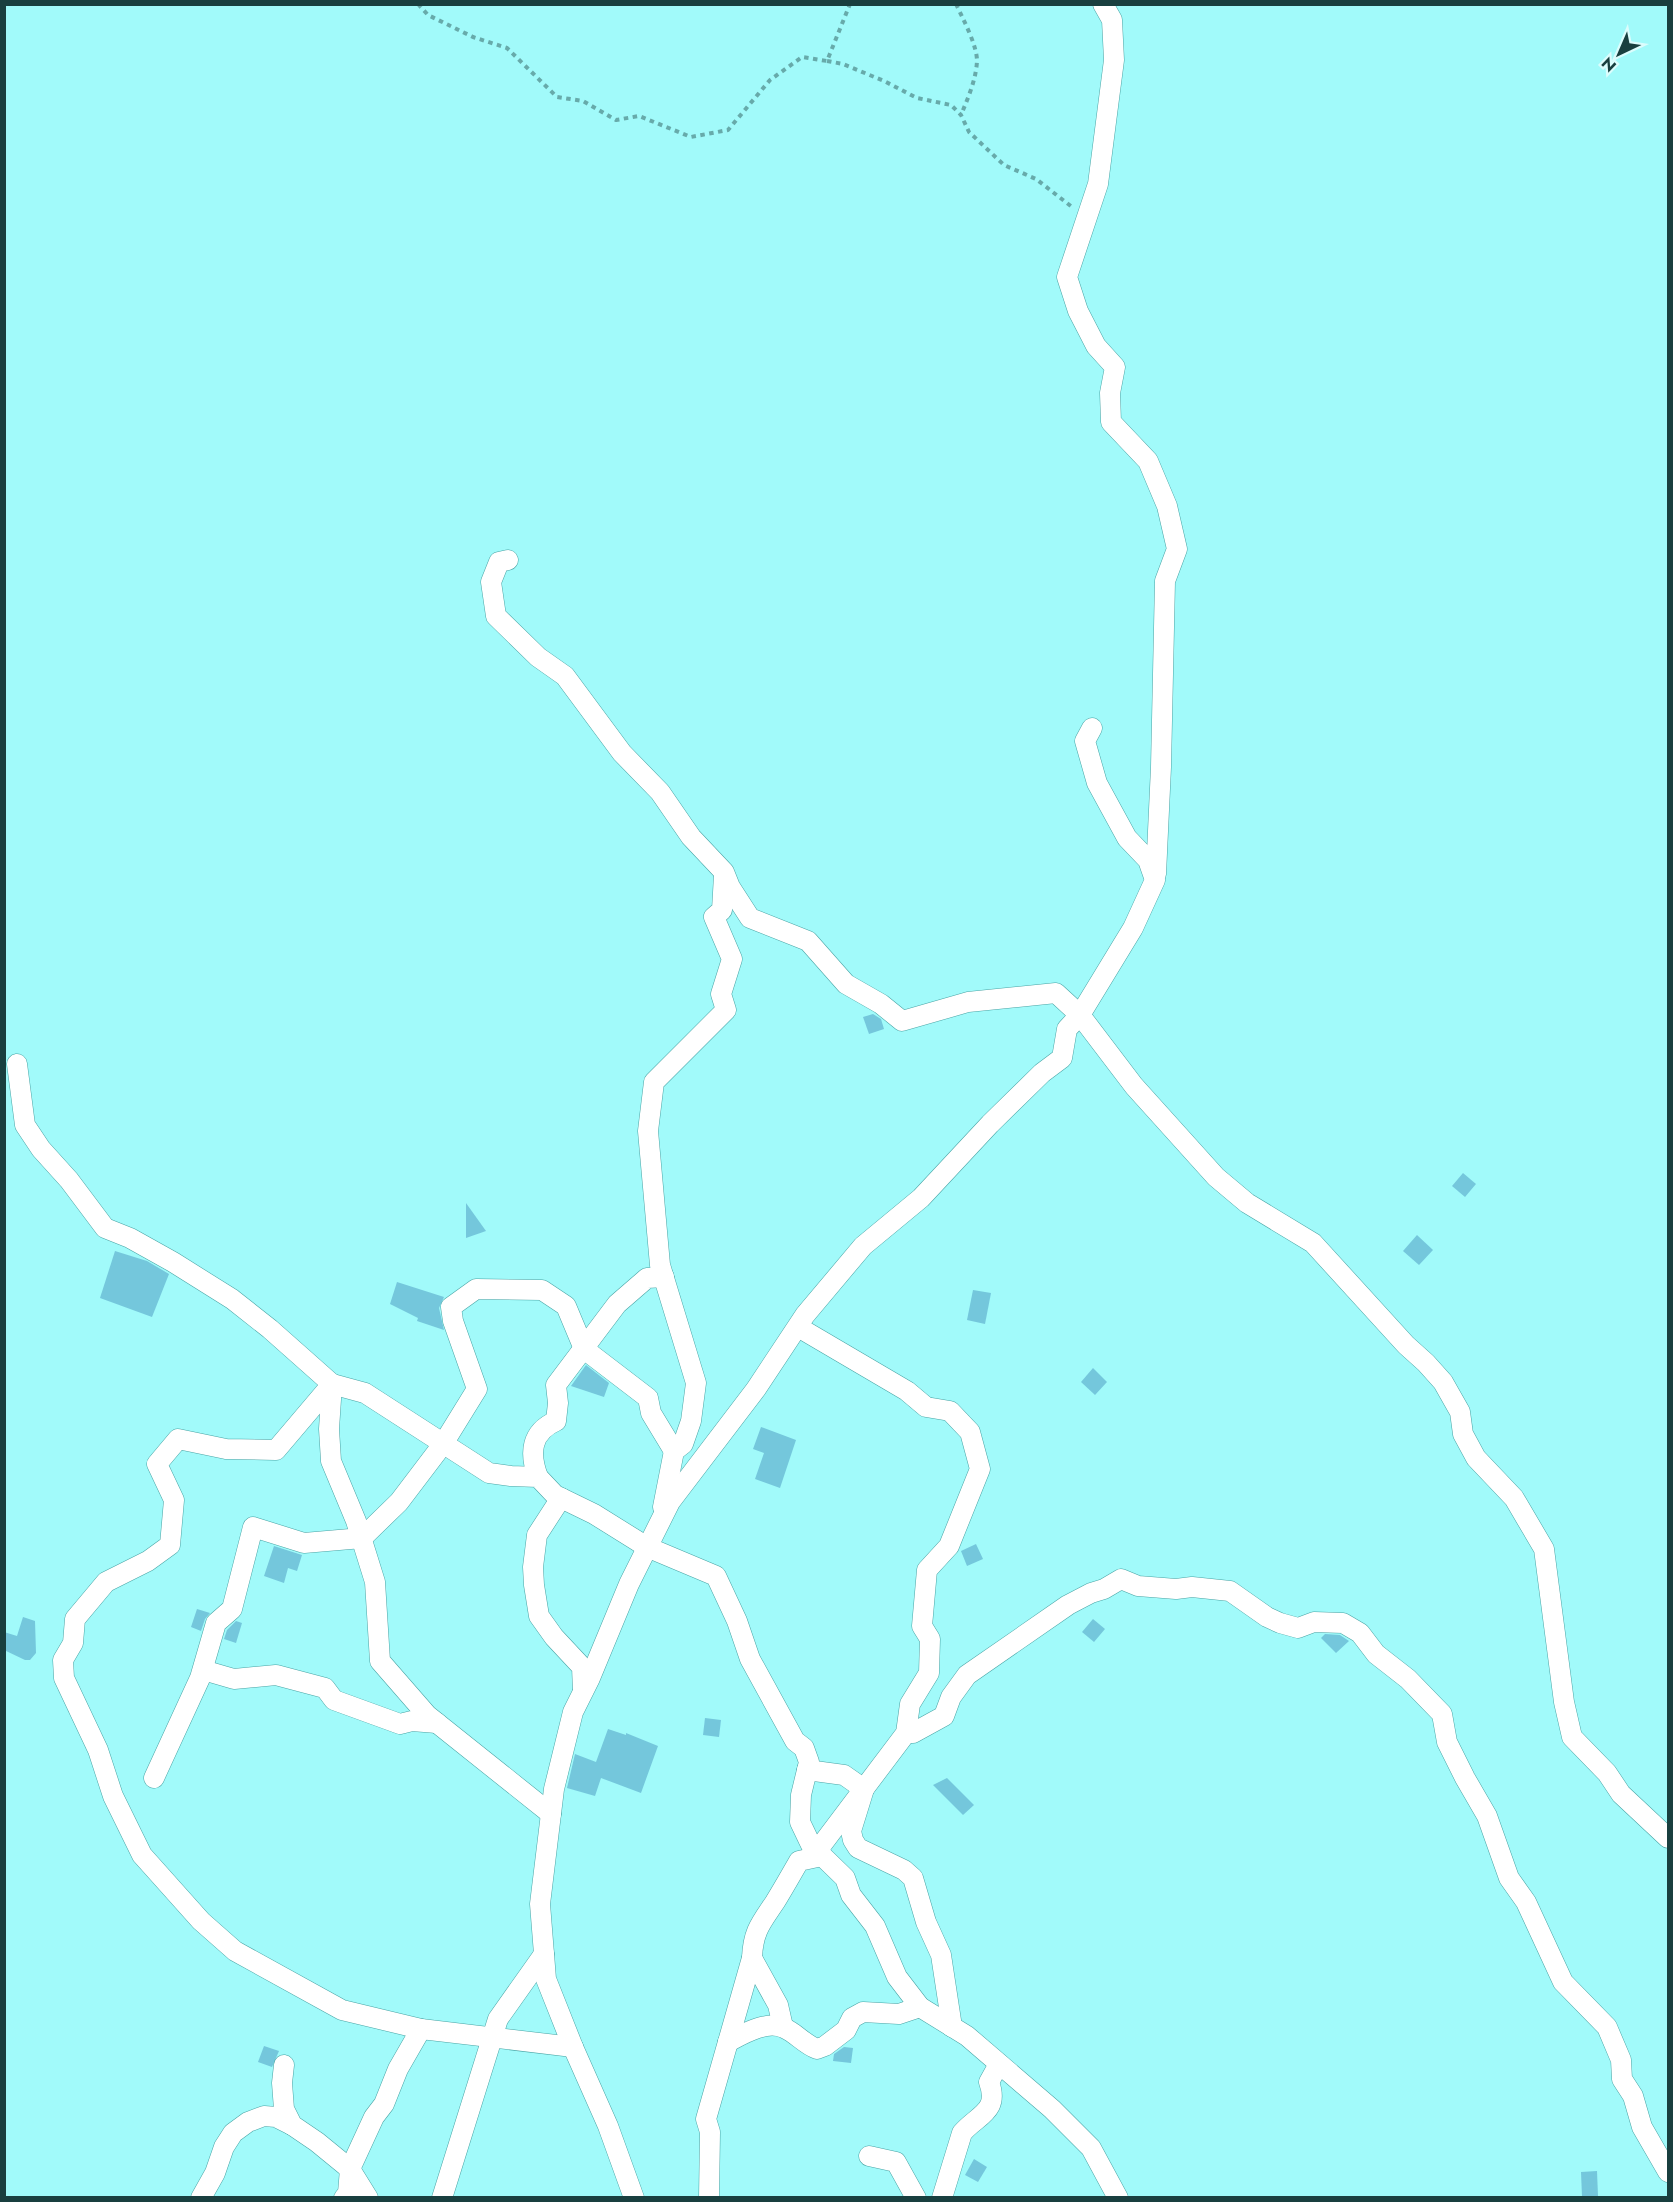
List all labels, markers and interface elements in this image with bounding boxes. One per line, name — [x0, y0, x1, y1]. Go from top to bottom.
north arrow — [1589, 24, 1649, 84]
text: N — [1596, 52, 1621, 77]

